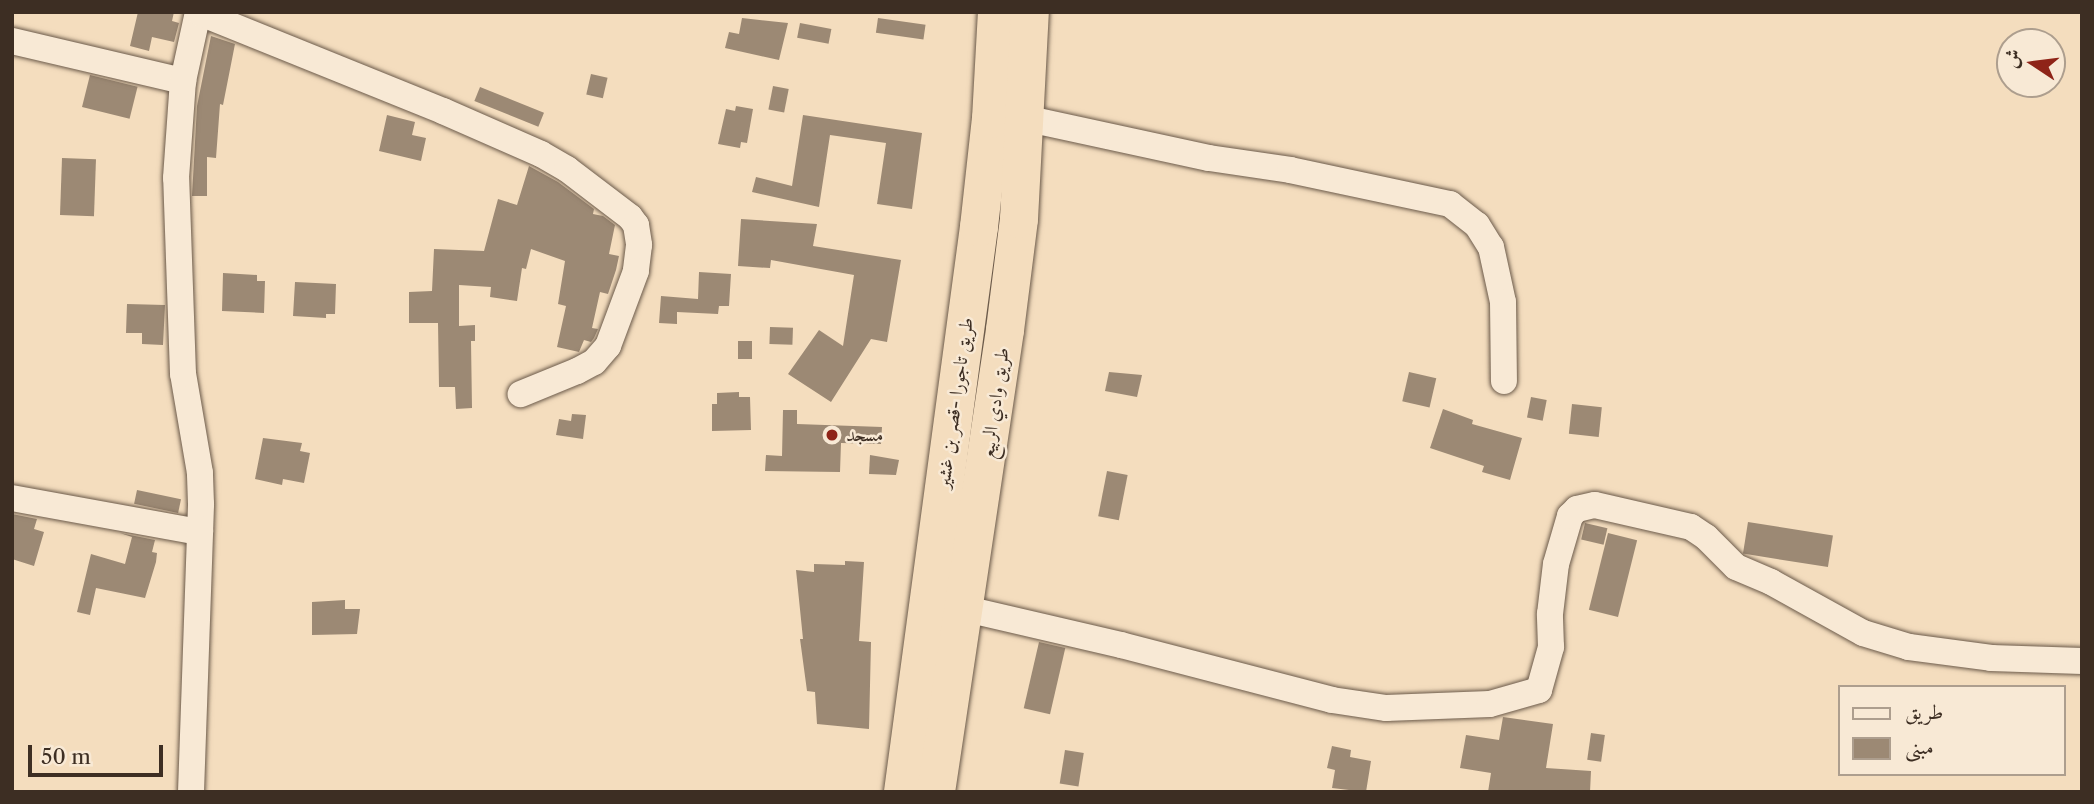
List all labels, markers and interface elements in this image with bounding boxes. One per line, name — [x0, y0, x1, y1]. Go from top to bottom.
north arrow — [1996, 28, 2066, 98]
text: ش — [1999, 47, 2025, 70]
street label: طريق تاجورا -قصر بن غشير — [932, 316, 978, 490]
street label: طريق وادي الربيع — [976, 346, 1014, 460]
place label: مسجد — [846, 424, 883, 446]
marker: مسجد — [824, 427, 840, 443]
legend — [1839, 685, 2066, 776]
text: طريق — [1905, 699, 1943, 724]
scale bar — [32, 730, 166, 774]
text: مبنى — [1905, 734, 1934, 759]
text: 50 m — [41, 744, 91, 769]

